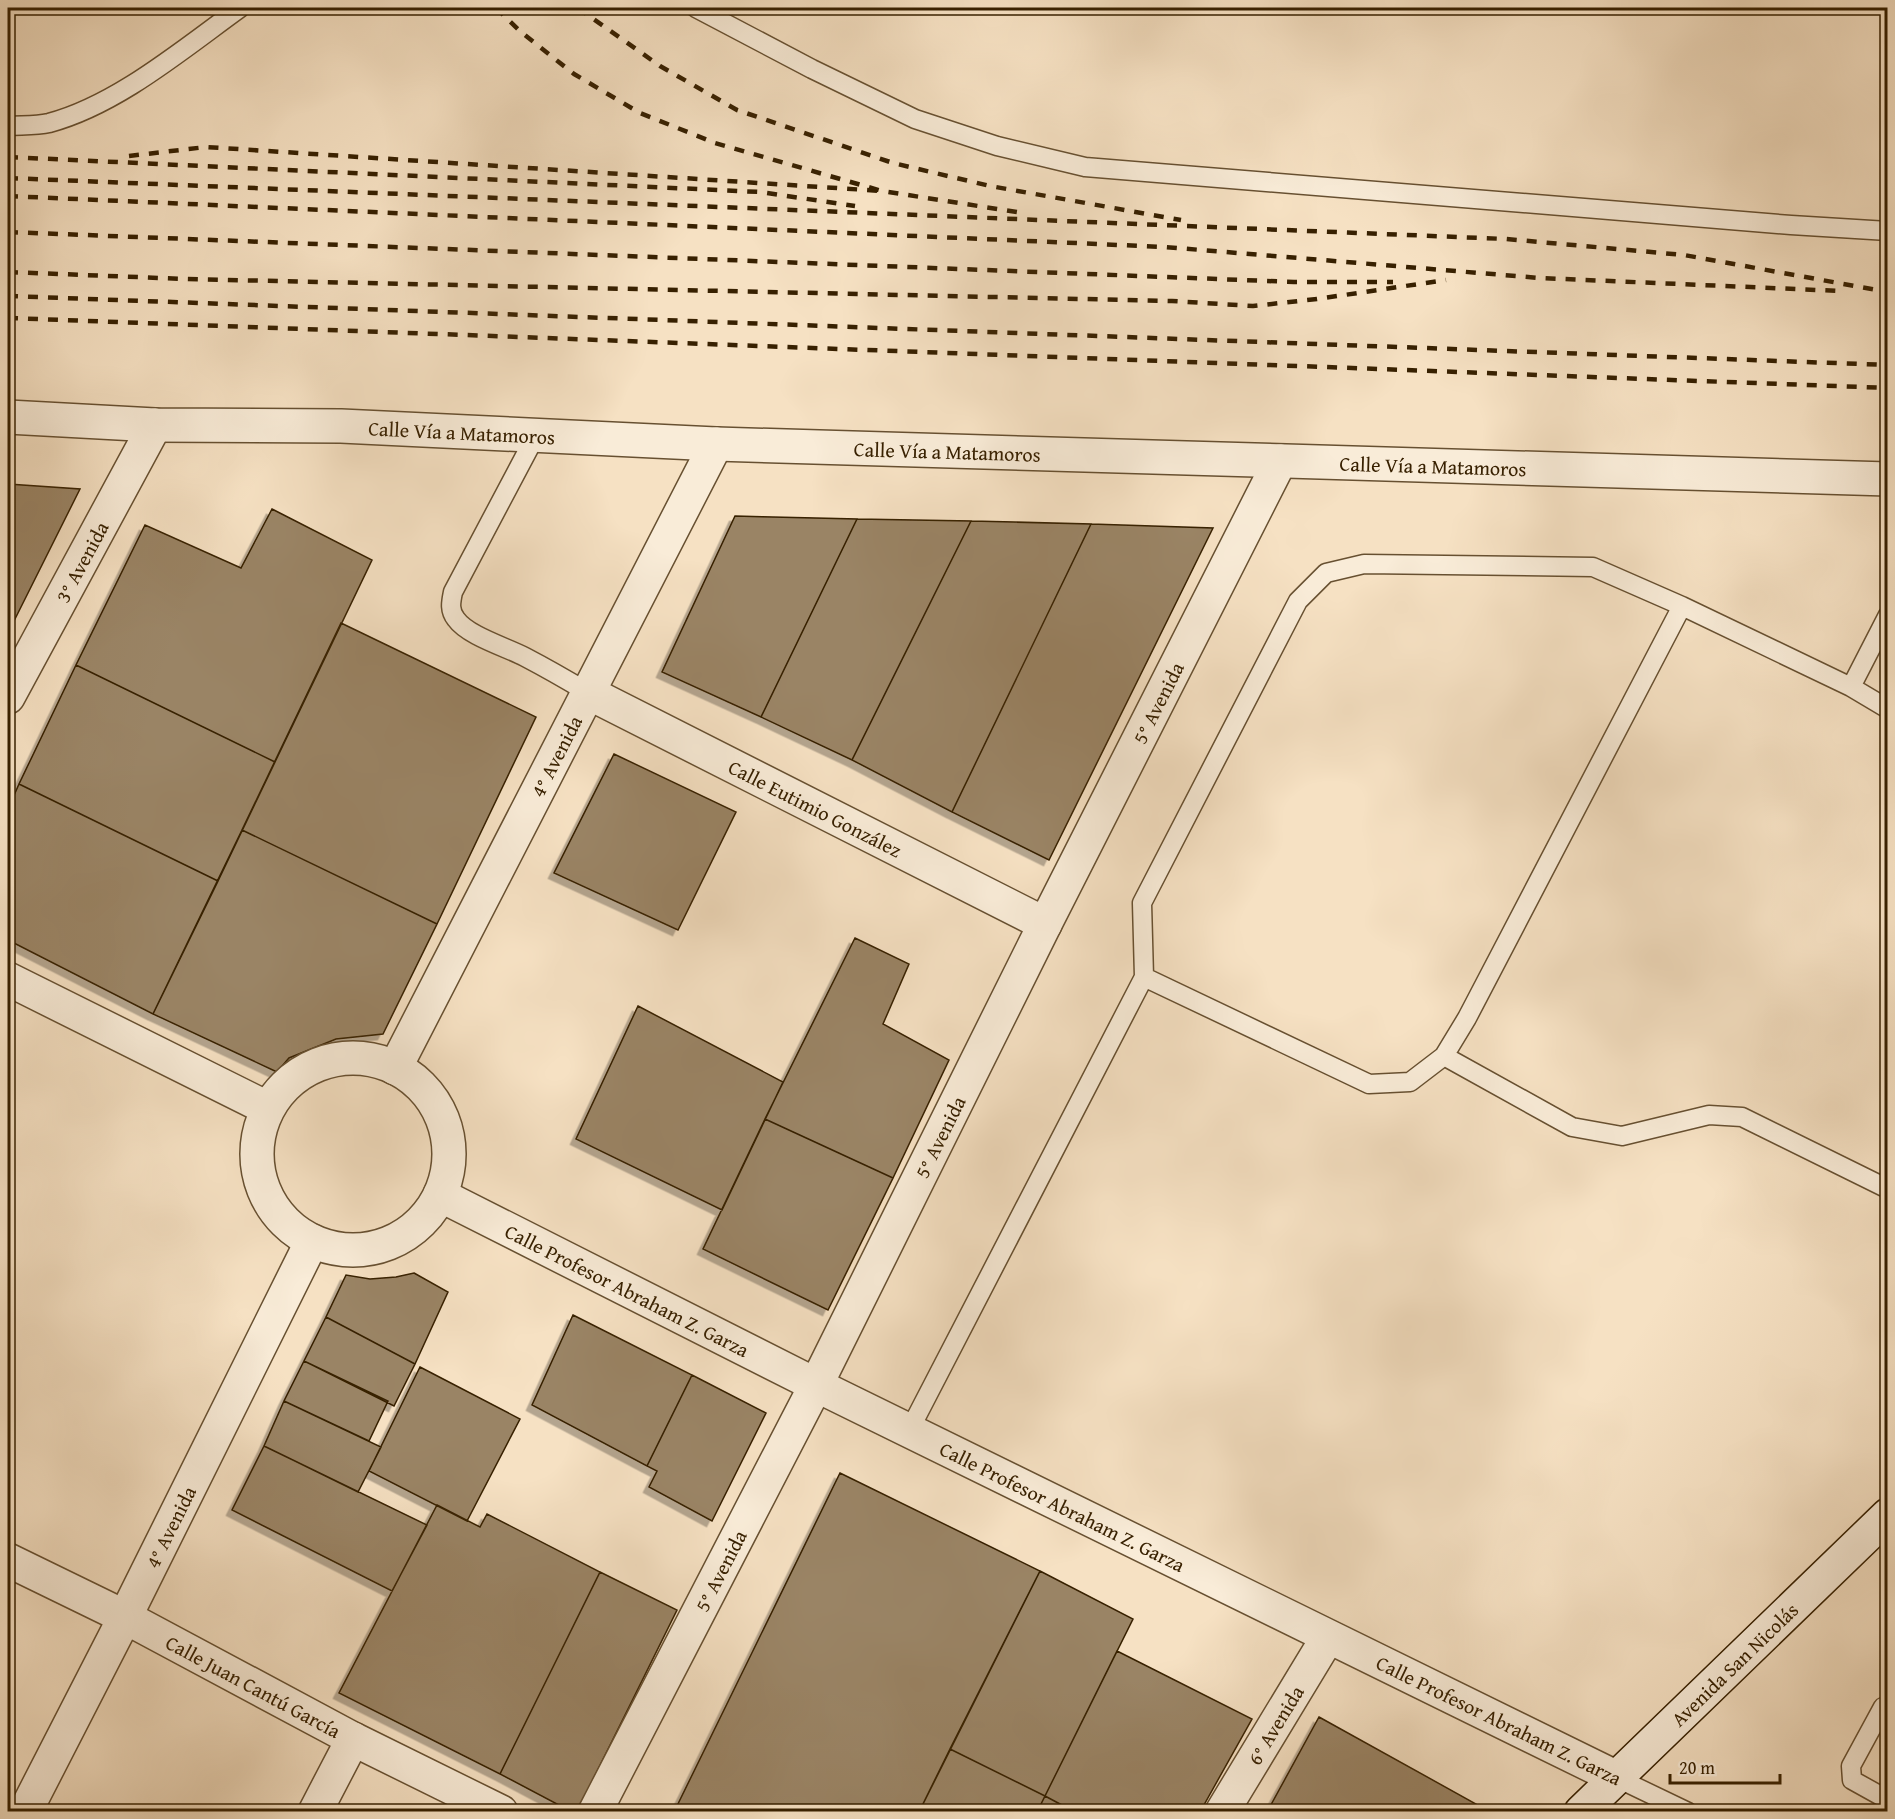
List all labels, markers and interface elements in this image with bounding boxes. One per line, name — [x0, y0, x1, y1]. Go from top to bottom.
street label: Calle Vía a Matamoros — [368, 413, 556, 451]
street label: Calle Vía a Matamoros — [853, 434, 1041, 468]
street label: Calle Vía a Matamoros — [1339, 448, 1527, 483]
street label: 3° Avenida — [47, 515, 115, 607]
street label: 5° Avenida — [1125, 656, 1191, 748]
street label: 4° Avenida — [522, 710, 589, 802]
street label: Calle Eutimio González — [724, 752, 907, 864]
street label: 5° Avenida — [907, 1090, 972, 1183]
street label: Calle Profesor Abraham Z. Garza — [500, 1216, 755, 1364]
street label: Calle Profesor Abraham Z. Garza — [935, 1434, 1191, 1579]
street label: 4° Avenida — [137, 1480, 203, 1573]
street label: 5° Avenida — [687, 1524, 753, 1616]
street label: Avenida San Nicolás — [1664, 1595, 1804, 1732]
street label: Calle Juan Cantú García — [161, 1627, 347, 1745]
street label: Calle Profesor Abraham Z. Garza — [1371, 1648, 1627, 1792]
street label: 6° Avenida — [1240, 1679, 1310, 1770]
scale bar — [1670, 1747, 1780, 1785]
text: 20 m — [1679, 1754, 1715, 1781]

